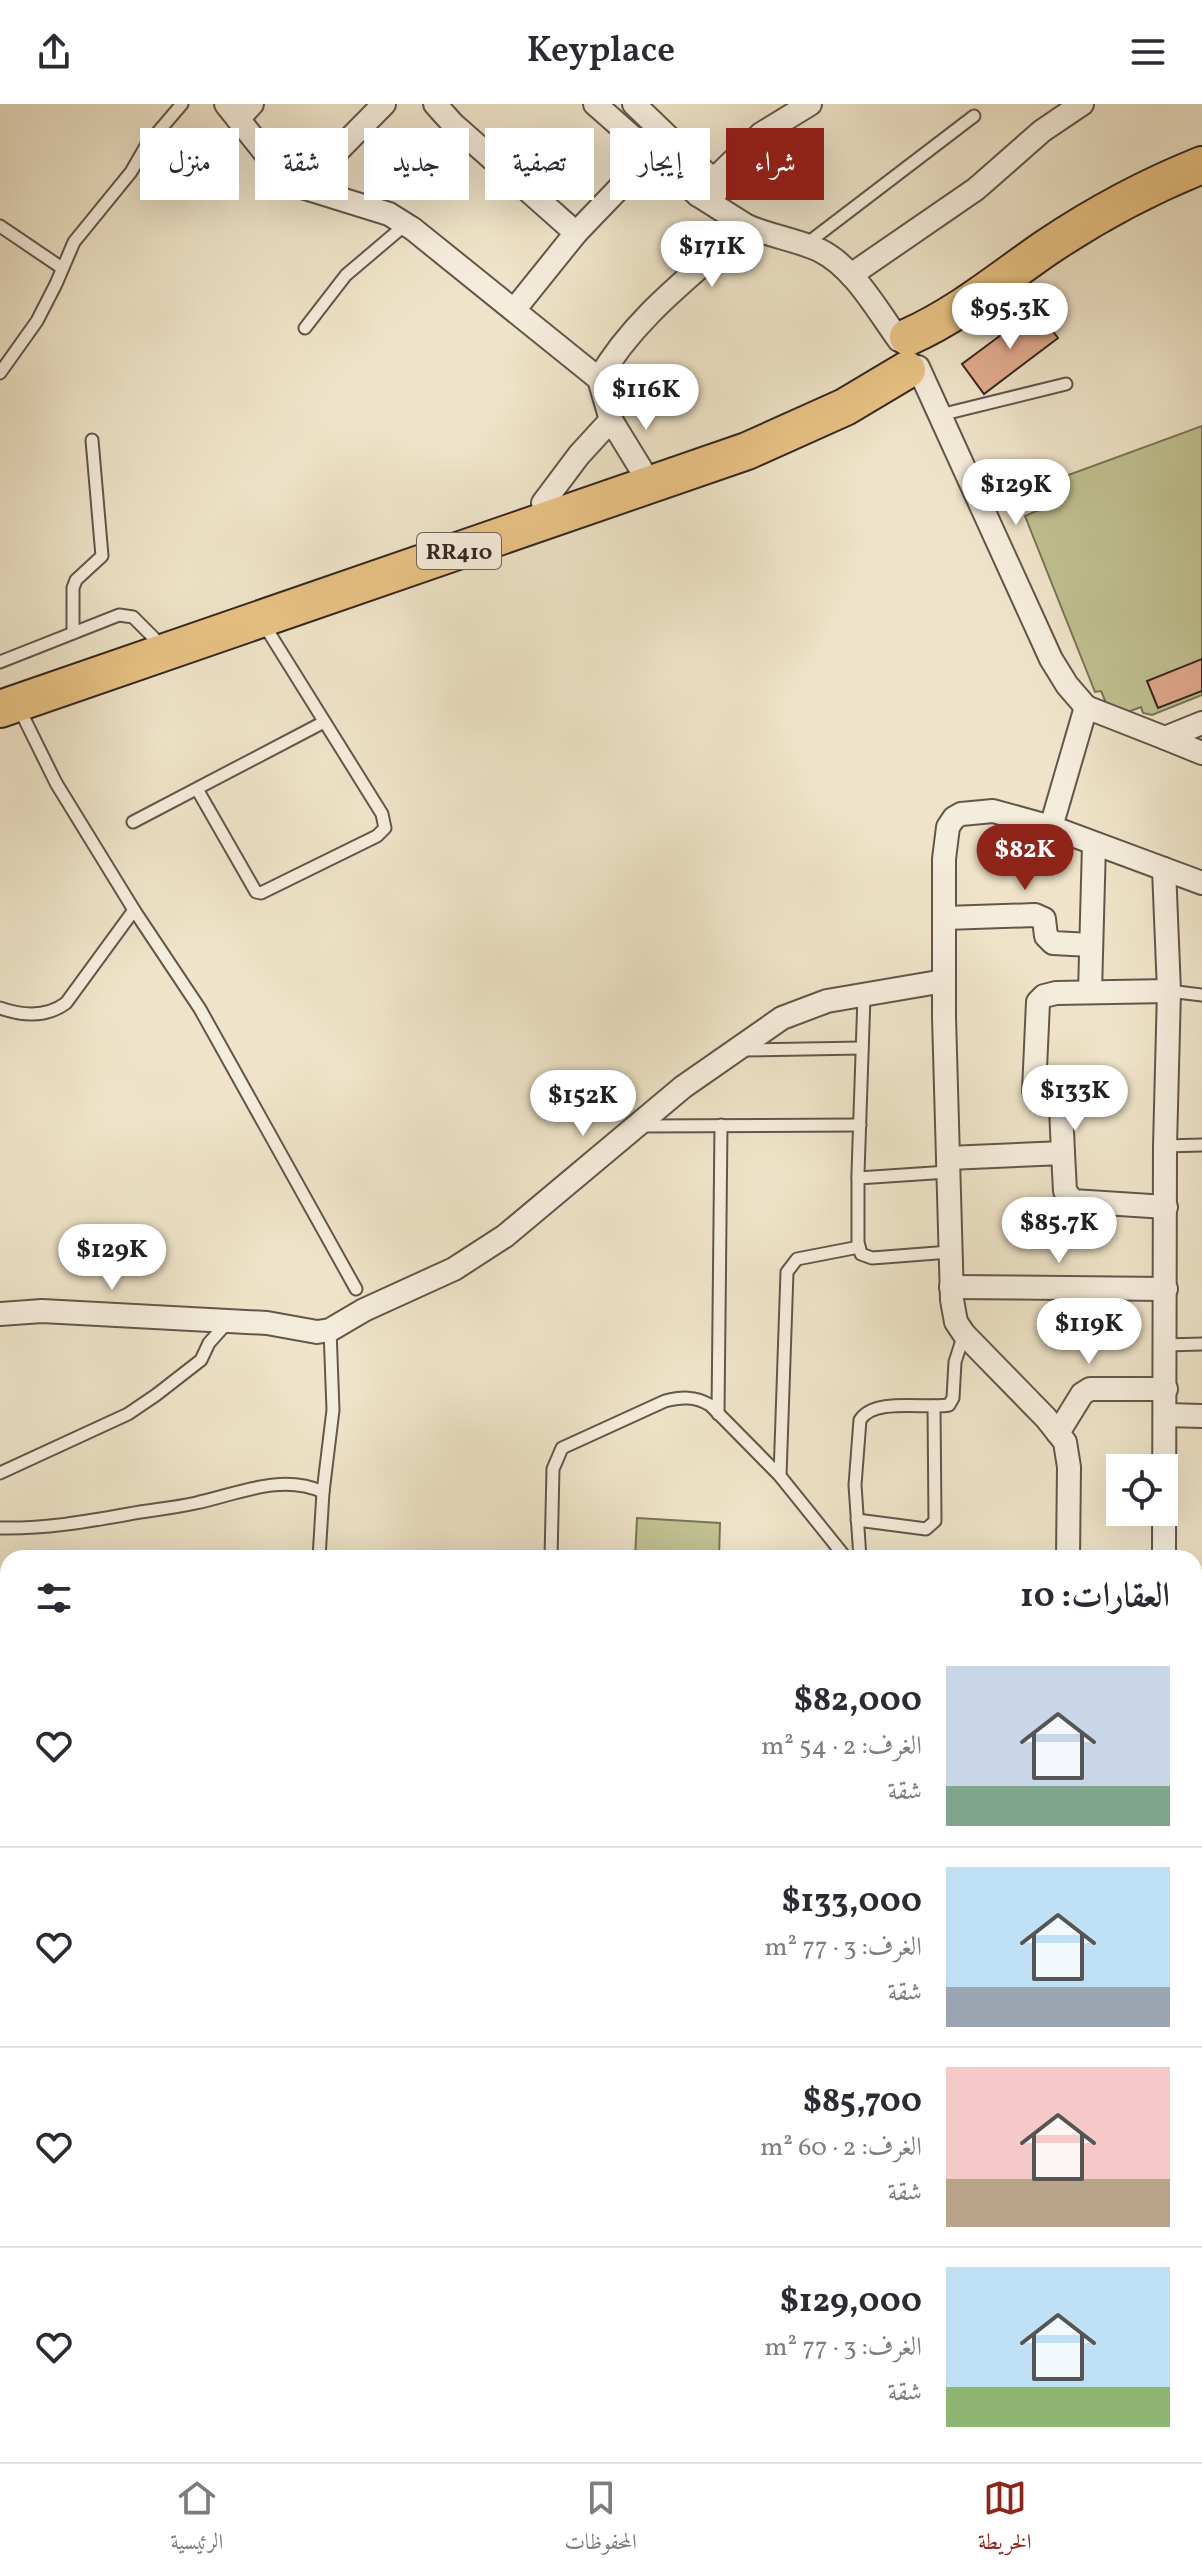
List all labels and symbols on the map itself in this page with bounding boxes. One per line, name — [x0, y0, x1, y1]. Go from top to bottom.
pin: $171K — [656, 221, 768, 289]
pin: $95.3K — [945, 283, 1075, 351]
pin: $116K — [590, 364, 702, 432]
pin: $129K — [960, 459, 1072, 527]
road number: RR410 — [417, 533, 501, 569]
pin: $82K — [978, 824, 1072, 892]
pin: $133K — [1019, 1065, 1131, 1133]
pin: $152K — [527, 1070, 639, 1138]
pin: $85.7K — [994, 1197, 1124, 1265]
pin: $129K — [56, 1224, 168, 1292]
pin: $119K — [1033, 1298, 1145, 1366]

